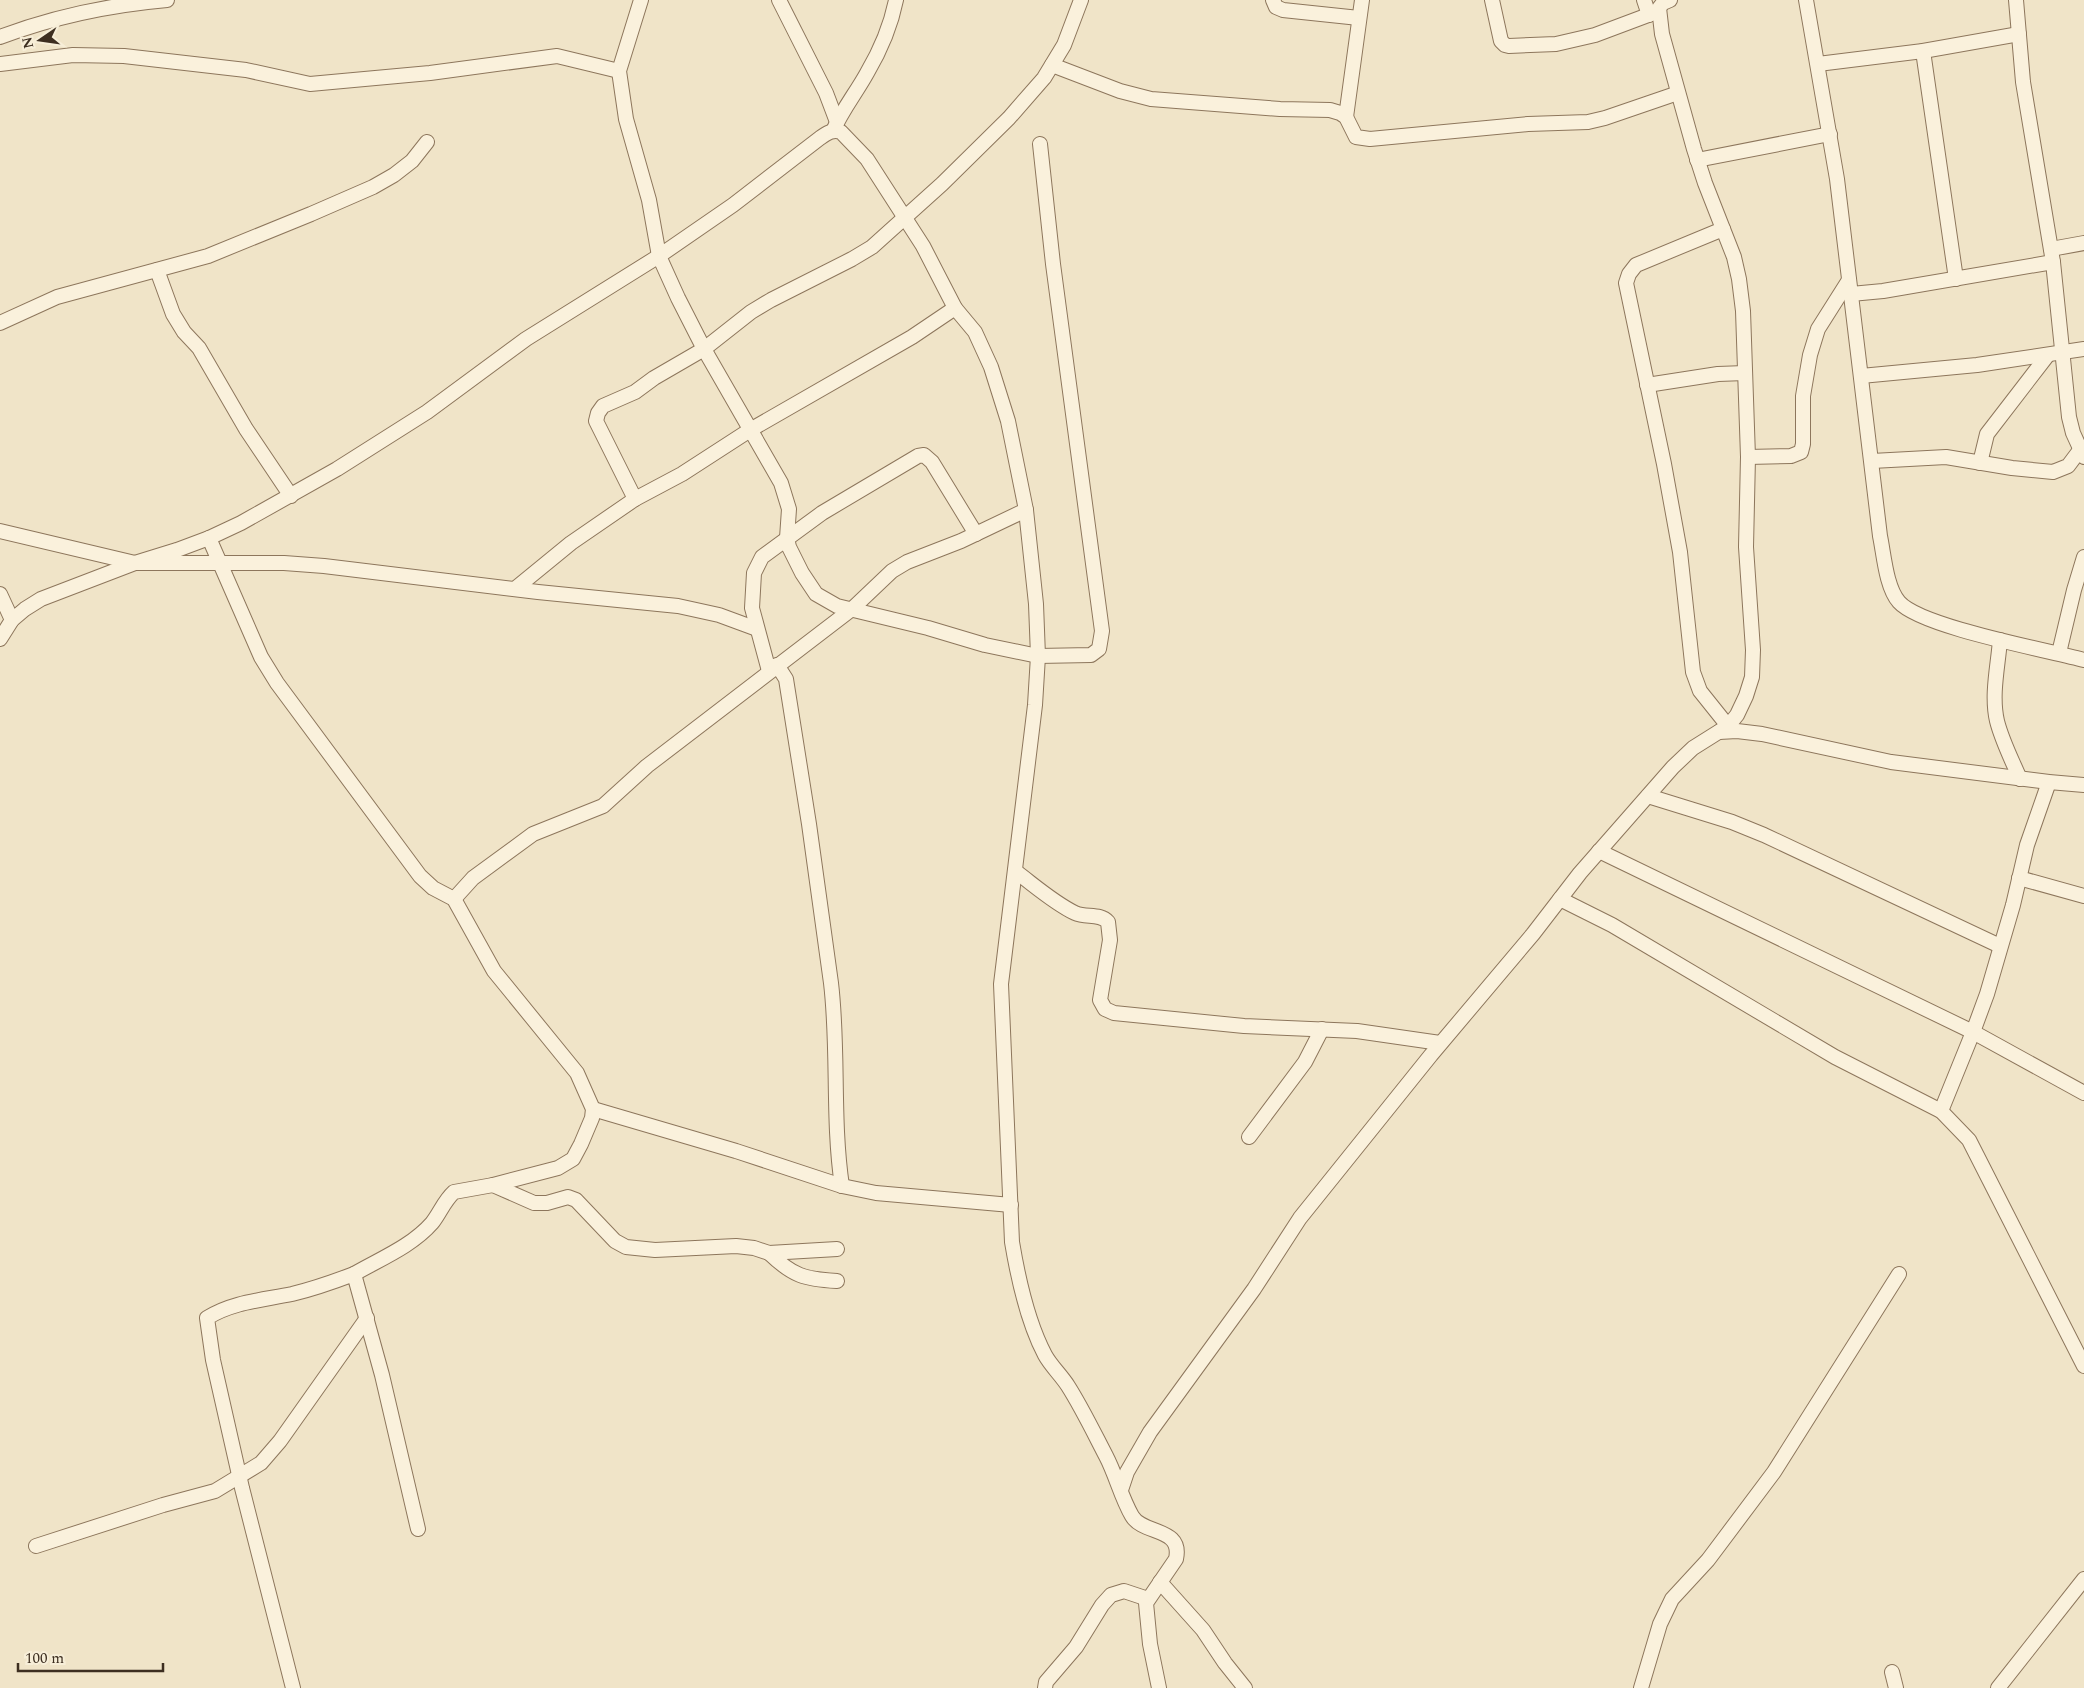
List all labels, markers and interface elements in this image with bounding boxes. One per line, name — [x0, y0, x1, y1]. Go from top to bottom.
north arrow — [15, 15, 65, 65]
text: N — [16, 35, 39, 51]
scale bar — [18, 1640, 162, 1672]
text: 100 m — [25, 1647, 64, 1670]

